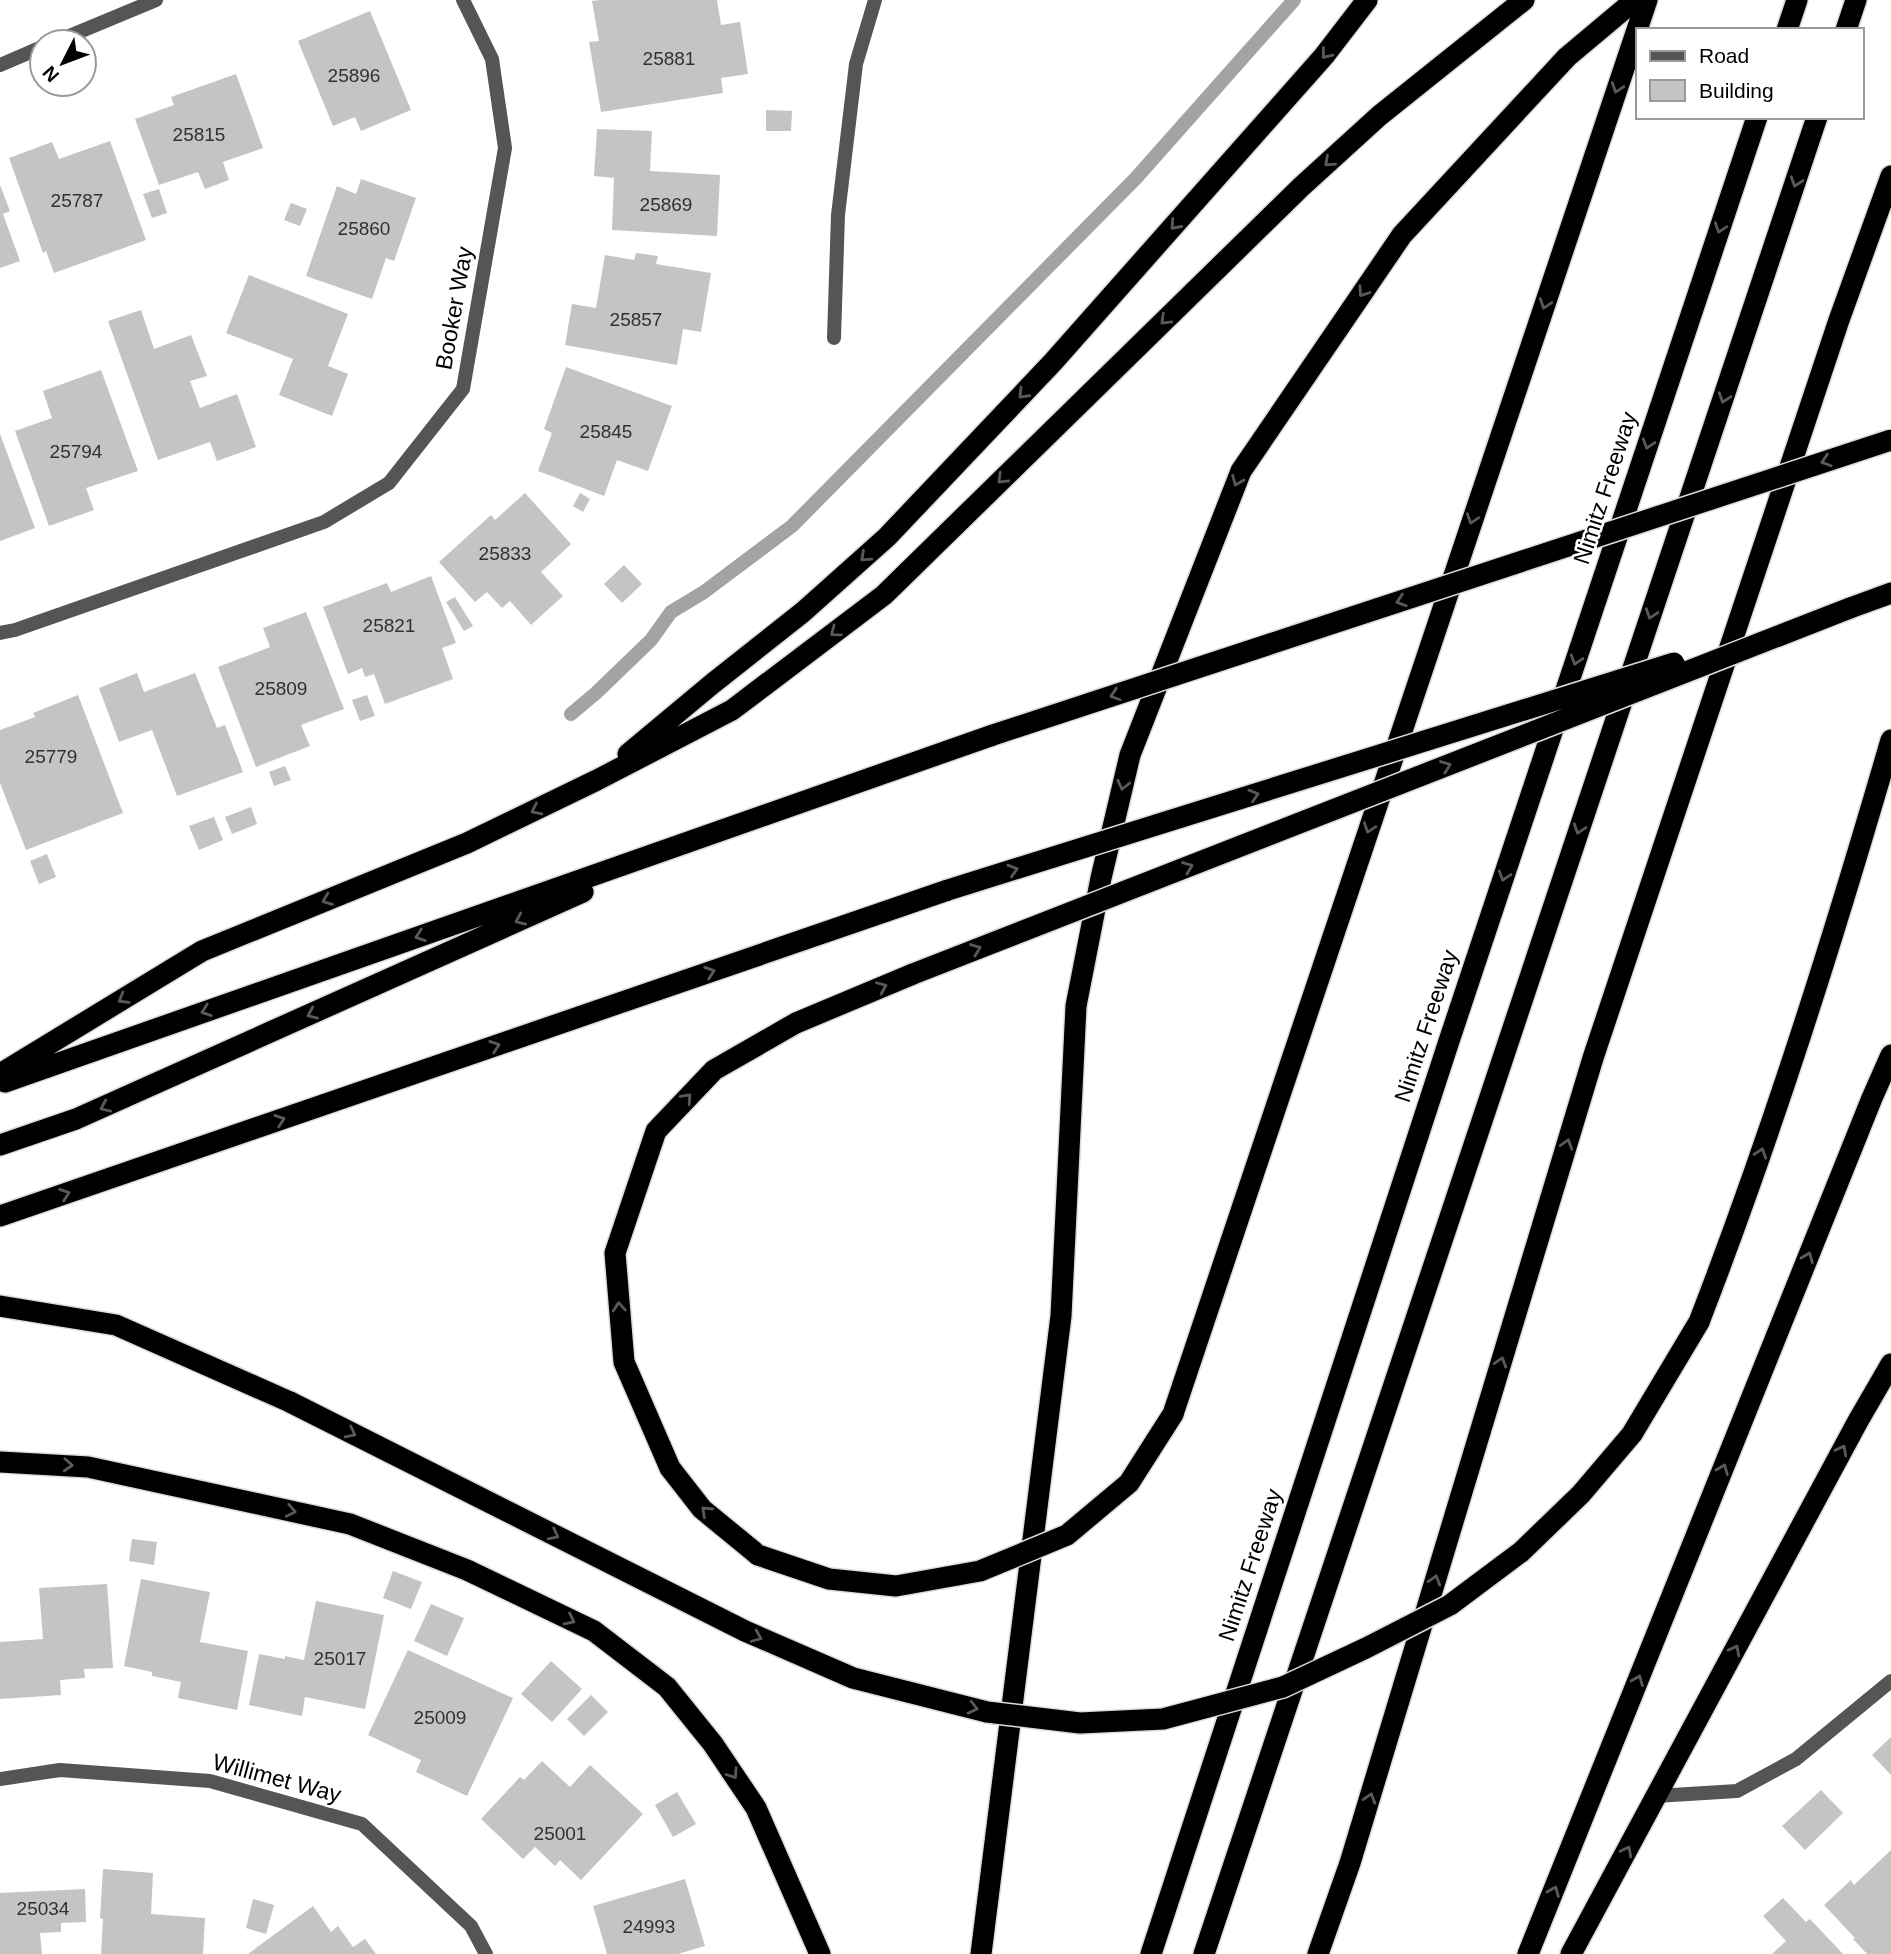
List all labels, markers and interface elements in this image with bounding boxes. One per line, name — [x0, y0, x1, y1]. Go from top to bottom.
north arrow — [28, 28, 98, 98]
legend — [1636, 28, 1863, 119]
text: Road — [1699, 44, 1749, 67]
one-way arrow — [1321, 47, 1334, 59]
house number: 25881 — [643, 48, 695, 69]
text: N — [38, 62, 63, 86]
house number: 25896 — [328, 65, 380, 86]
text: Building — [1699, 79, 1774, 102]
one-way arrow — [1611, 81, 1625, 94]
house number: 25815 — [173, 124, 225, 145]
one-way arrow — [1324, 154, 1337, 166]
one-way arrow — [1790, 175, 1804, 188]
house number: 25787 — [51, 190, 103, 211]
house number: 25869 — [640, 194, 692, 215]
one-way arrow — [1171, 216, 1183, 229]
house number: 25860 — [338, 218, 390, 239]
one-way arrow — [1714, 222, 1728, 234]
street label: Booker Way — [430, 244, 478, 372]
one-way arrow — [1359, 284, 1371, 297]
one-way arrow — [1539, 297, 1553, 309]
house number: 25857 — [610, 309, 662, 330]
one-way arrow — [1160, 311, 1173, 324]
one-way arrow — [1019, 386, 1032, 399]
one-way arrow — [1717, 391, 1732, 403]
street label: Nimitz Freeway — [1568, 408, 1642, 567]
house number: 25845 — [580, 421, 632, 442]
one-way arrow — [1642, 438, 1656, 450]
house number: 25794 — [50, 441, 103, 462]
one-way arrow — [1821, 453, 1833, 467]
one-way arrow — [998, 471, 1011, 484]
one-way arrow — [1232, 474, 1246, 486]
one-way arrow — [1466, 513, 1481, 525]
house number: 25833 — [479, 543, 531, 564]
one-way arrow — [860, 549, 873, 561]
one-way arrow — [1395, 593, 1407, 607]
one-way arrow — [1645, 607, 1660, 619]
house number: 25821 — [363, 615, 415, 636]
one-way arrow — [830, 624, 843, 637]
one-way arrow — [1570, 653, 1584, 666]
house number: 25809 — [255, 678, 307, 699]
one-way arrow — [1109, 687, 1121, 701]
house number: 25779 — [25, 746, 77, 767]
one-way arrow — [1439, 760, 1451, 774]
one-way arrow — [1116, 779, 1131, 791]
one-way arrow — [1247, 788, 1259, 803]
one-way arrow — [531, 801, 543, 815]
one-way arrow — [1363, 821, 1377, 833]
one-way arrow — [1573, 823, 1588, 835]
one-way arrow — [1181, 861, 1193, 875]
one-way arrow — [1007, 863, 1019, 878]
one-way arrow — [1498, 869, 1512, 881]
one-way arrow — [322, 892, 334, 906]
one-way arrow — [514, 912, 527, 926]
one-way arrow — [415, 928, 427, 942]
one-way arrow — [969, 944, 981, 958]
street label: Nimitz Freeway — [1389, 946, 1463, 1105]
one-way arrow — [704, 966, 716, 980]
one-way arrow — [876, 981, 888, 995]
one-way arrow — [117, 991, 130, 1004]
one-way arrow — [200, 1003, 212, 1017]
one-way arrow — [307, 1005, 319, 1019]
one-way arrow — [488, 1040, 501, 1054]
one-way arrow — [679, 1093, 691, 1106]
one-way arrow — [99, 1099, 112, 1113]
one-way arrow — [273, 1114, 286, 1128]
one-way arrow — [1558, 1138, 1573, 1150]
one-way arrow — [1753, 1148, 1767, 1160]
one-way arrow — [58, 1188, 70, 1203]
one-way arrow — [1800, 1252, 1814, 1264]
one-way arrow — [612, 1301, 627, 1312]
one-way arrow — [1492, 1356, 1507, 1368]
one-way arrow — [344, 1424, 356, 1438]
one-way arrow — [1834, 1445, 1848, 1457]
one-way arrow — [63, 1458, 74, 1473]
one-way arrow — [1715, 1463, 1729, 1475]
street label: Nimitz Freeway — [1213, 1485, 1287, 1644]
one-way arrow — [285, 1503, 297, 1518]
one-way arrow — [701, 1507, 714, 1520]
one-way arrow — [547, 1527, 559, 1541]
one-way arrow — [1427, 1574, 1442, 1586]
one-way arrow — [563, 1611, 575, 1625]
one-way arrow — [750, 1629, 763, 1643]
one-way arrow — [1726, 1645, 1740, 1658]
house number: 25017 — [314, 1648, 366, 1669]
one-way arrow — [1630, 1674, 1644, 1686]
one-way arrow — [967, 1700, 979, 1714]
house number: 25009 — [414, 1707, 466, 1728]
street label: Willimet Way — [210, 1748, 345, 1808]
one-way arrow — [725, 1766, 737, 1779]
one-way arrow — [1361, 1792, 1376, 1804]
house number: 25001 — [534, 1823, 586, 1844]
one-way arrow — [1619, 1846, 1632, 1858]
one-way arrow — [1545, 1885, 1559, 1897]
house number: 25034 — [17, 1898, 70, 1919]
house number: 24993 — [623, 1916, 675, 1937]

